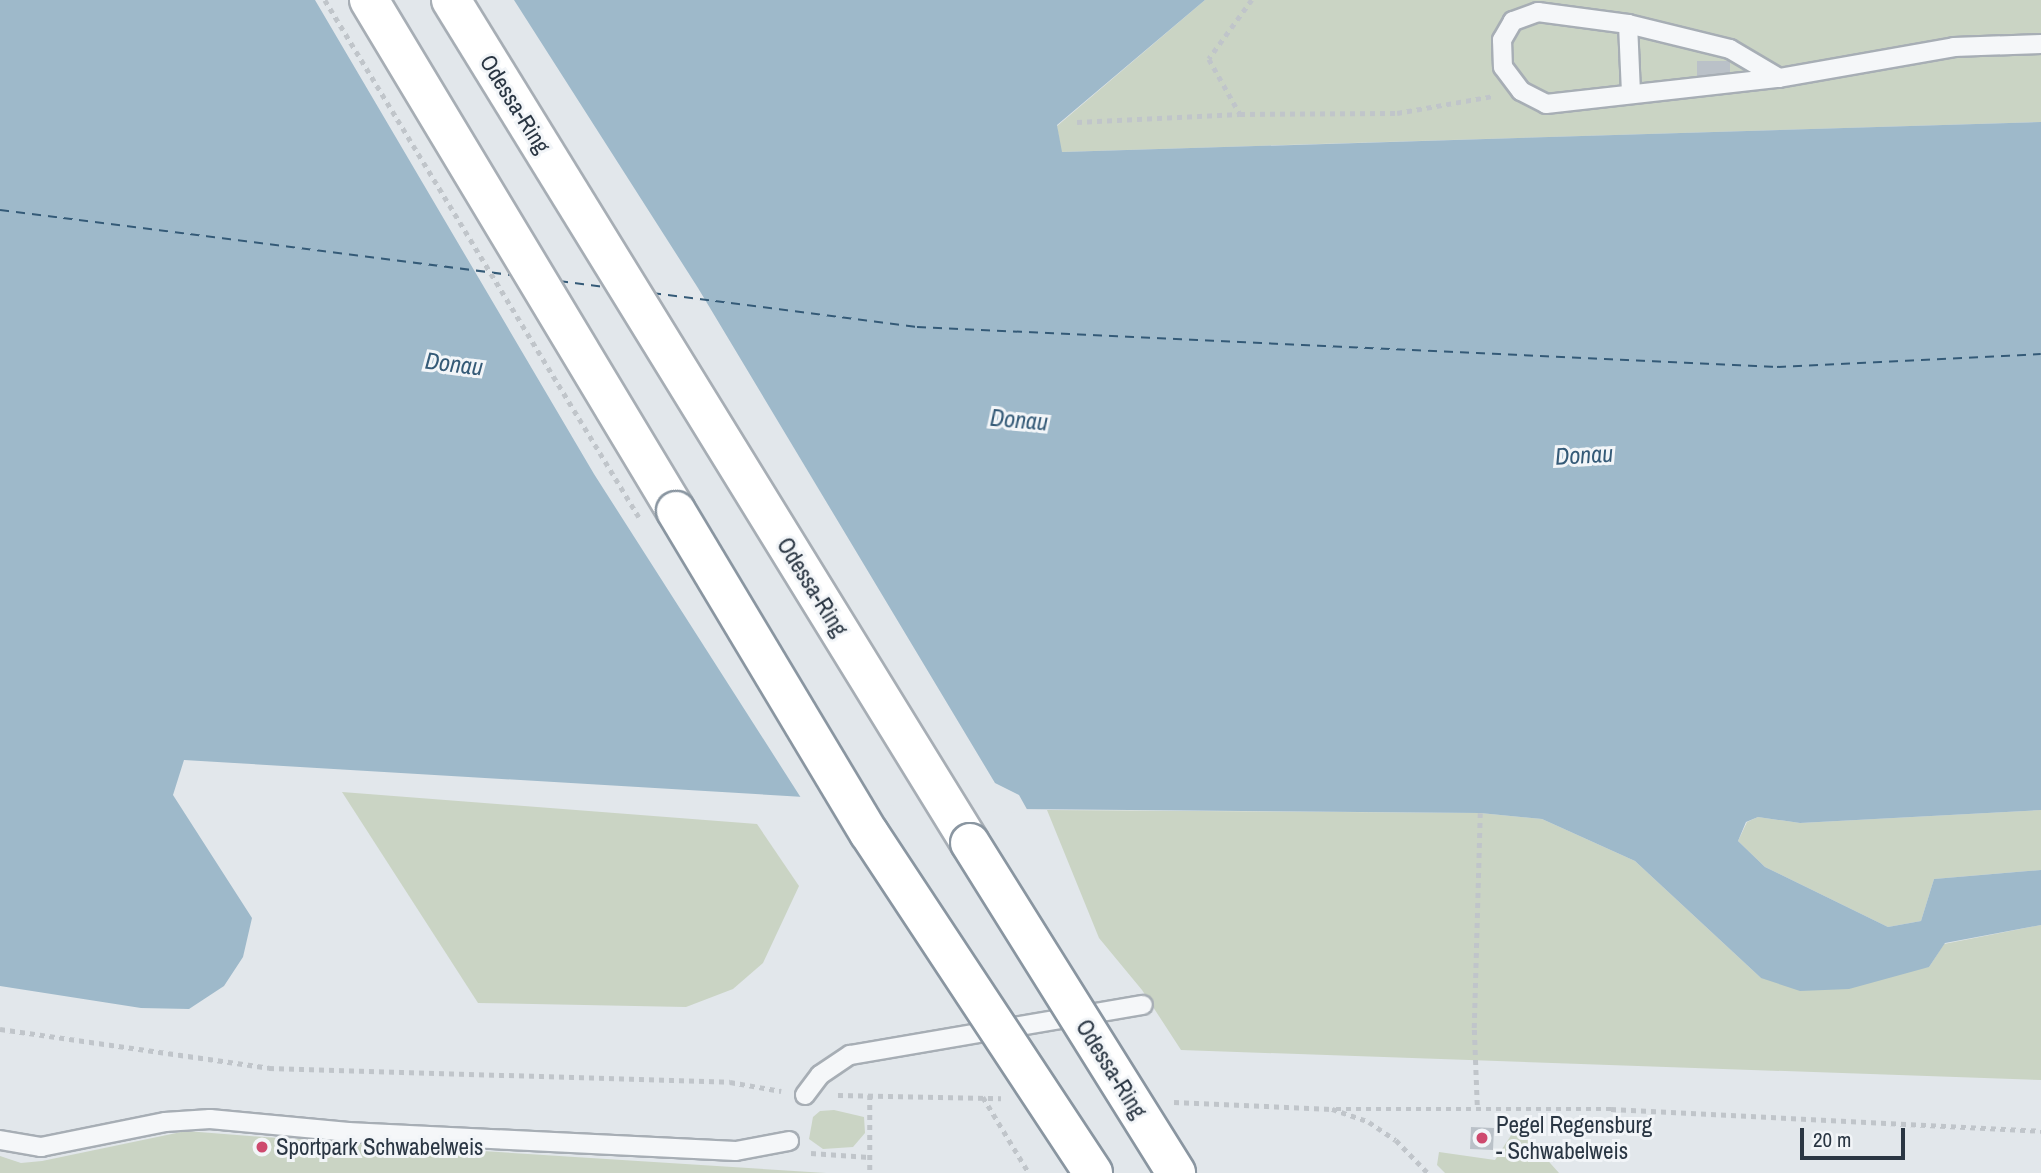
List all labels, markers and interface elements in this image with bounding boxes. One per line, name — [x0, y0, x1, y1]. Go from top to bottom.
street label: Odessa-Ring — [474, 50, 556, 158]
water label: Donau — [423, 346, 485, 382]
water label: Donau — [989, 403, 1049, 437]
water label: Donau — [1554, 439, 1614, 471]
street label: Odessa-Ring — [771, 533, 853, 641]
street label: Odessa-Ring — [1070, 1015, 1152, 1123]
place label: Pegel Regensburg - Schwabelweis — [1496, 1111, 1652, 1165]
scale bar — [1803, 1114, 1908, 1158]
text: 20 m — [1813, 1125, 1851, 1154]
marker: Pegel Regensburg - Schwabelweis — [1474, 1130, 1490, 1146]
place label: Sportpark Schwabelweis — [276, 1133, 484, 1161]
marker: Sportpark Schwabelweis — [254, 1139, 270, 1155]

